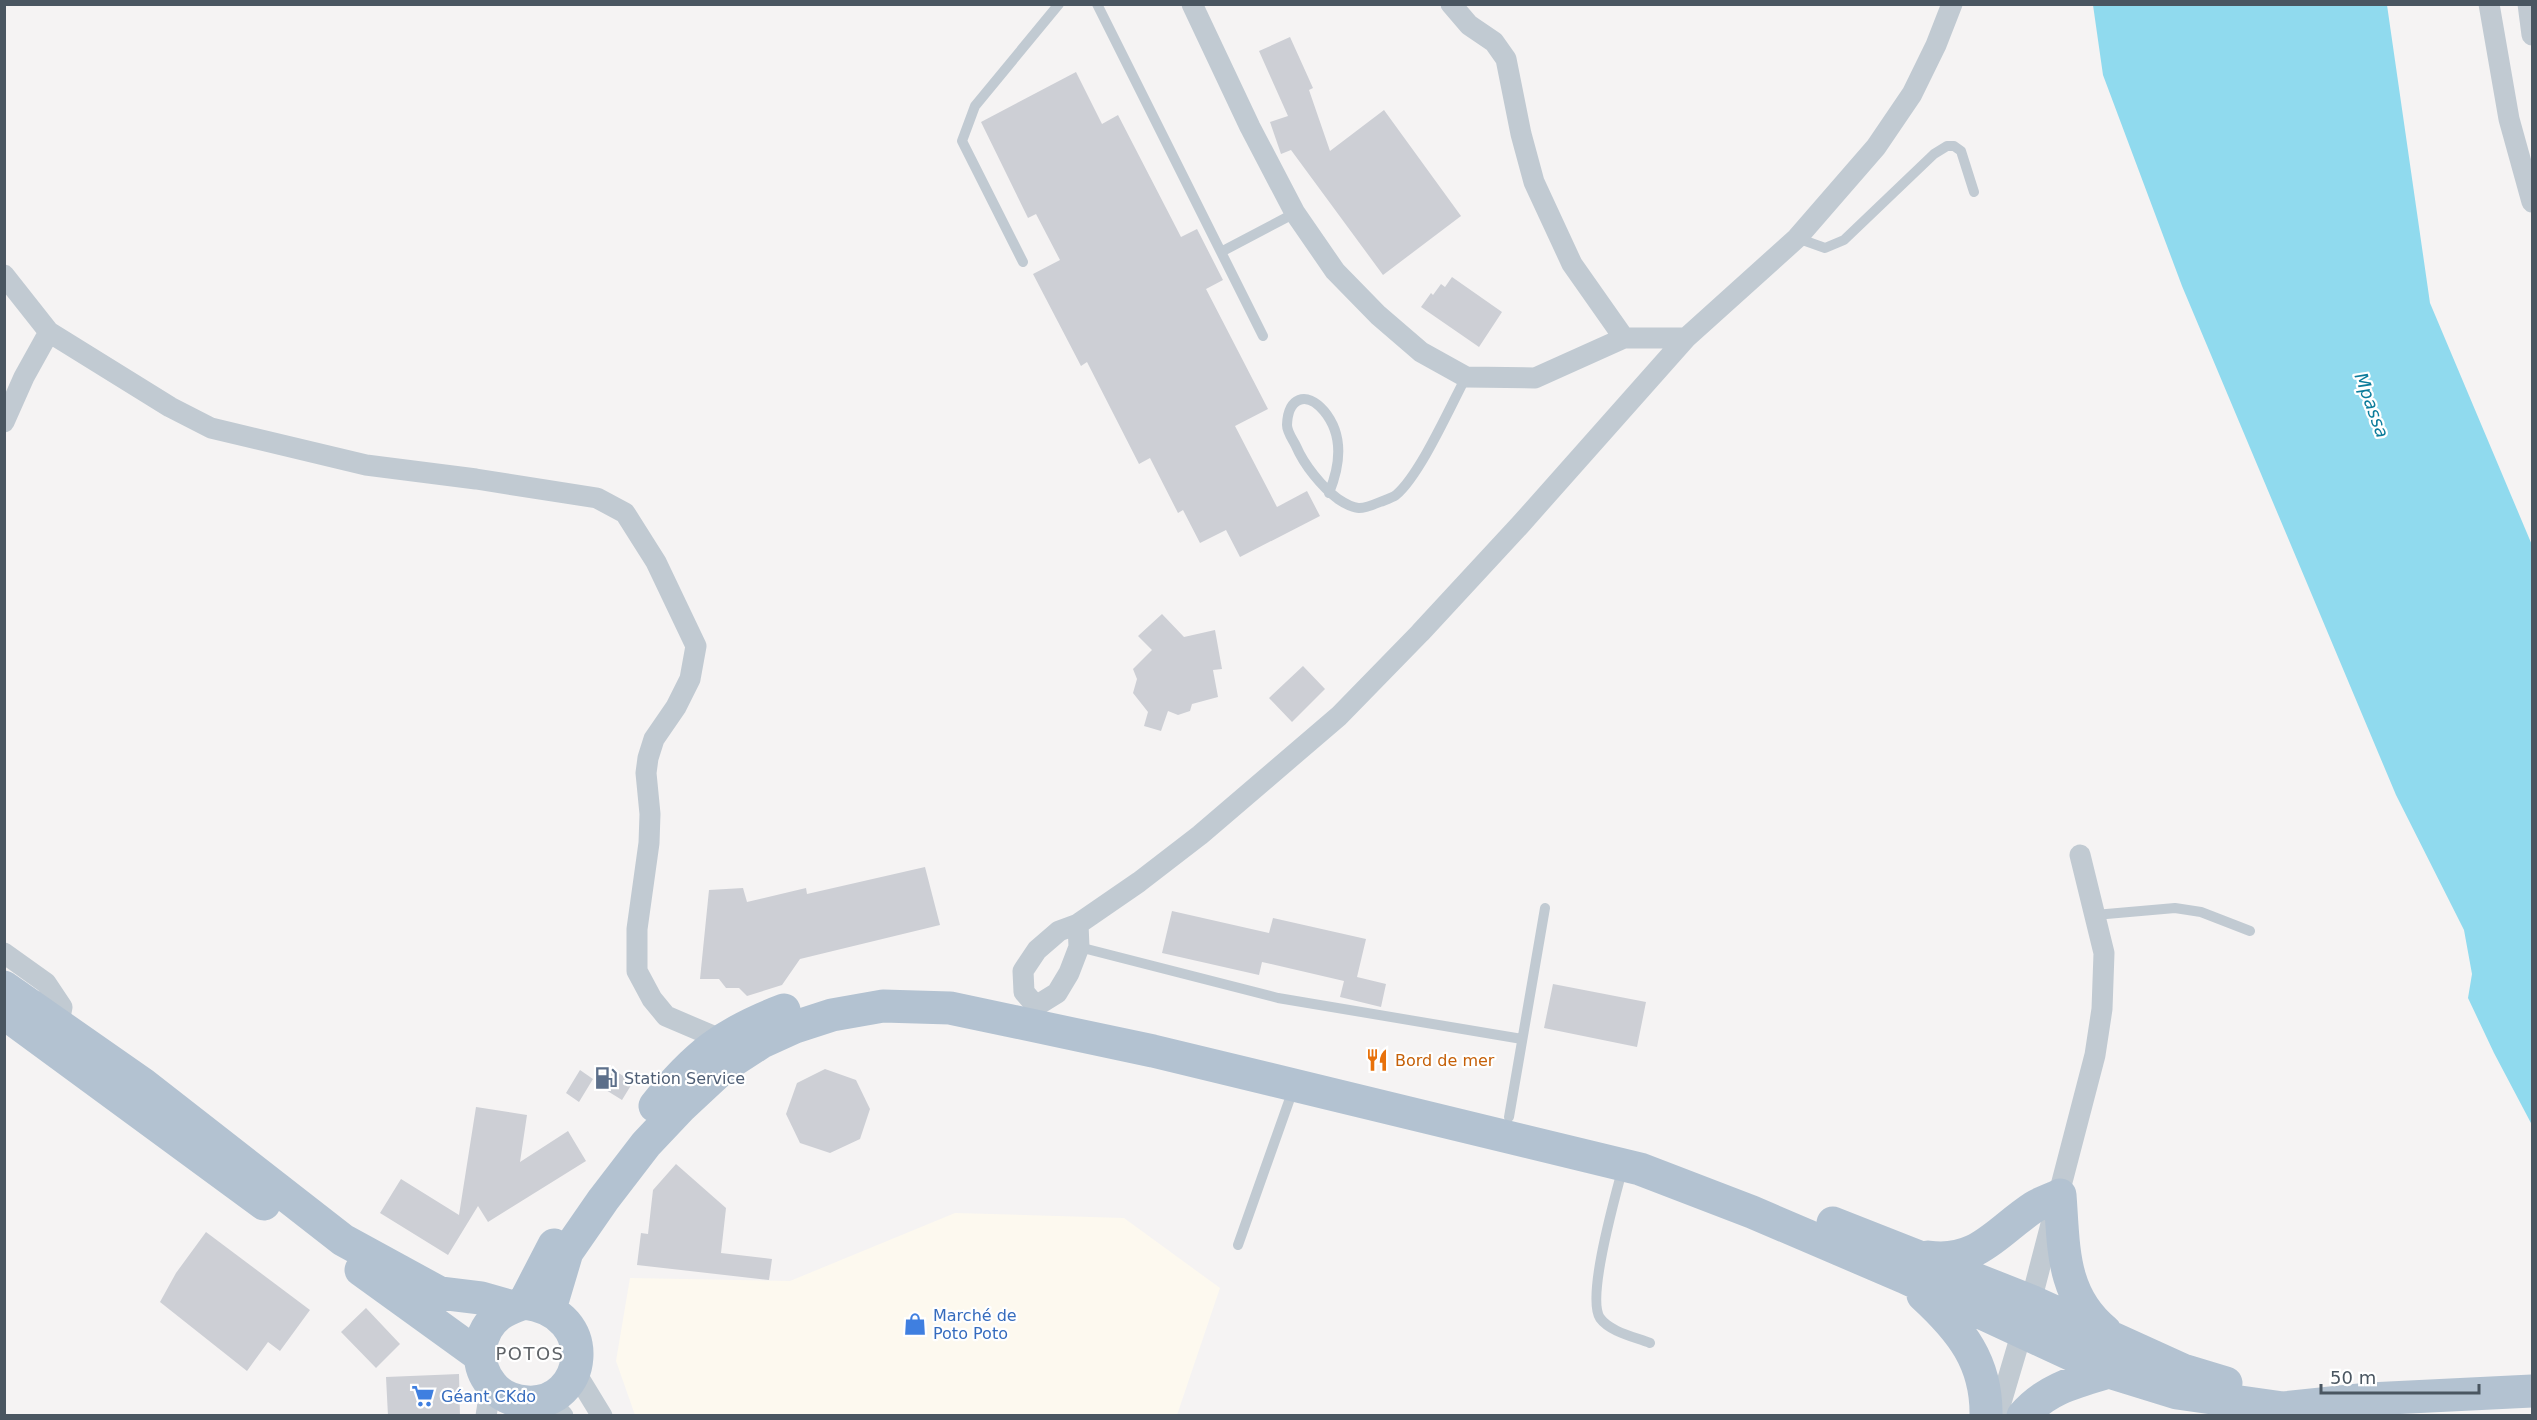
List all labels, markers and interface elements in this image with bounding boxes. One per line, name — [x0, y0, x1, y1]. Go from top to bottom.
water label: Mpassa — [2351, 370, 2393, 440]
restaurant icon: Bord de mer — [1364, 1047, 1390, 1073]
place label: Bord de mer — [1395, 1051, 1495, 1070]
fuel station icon: Station Service — [593, 1065, 619, 1091]
place label: Station Service — [624, 1069, 745, 1088]
place label: Marché de Poto Poto — [933, 1306, 1017, 1343]
shop icon: Marché de Poto Poto — [902, 1311, 928, 1337]
district label: POTOS — [495, 1343, 565, 1364]
scale bar — [2321, 1357, 2478, 1395]
text: 50 m — [2330, 1367, 2376, 1388]
supermarket icon: Géant CKdo — [410, 1383, 436, 1409]
place label: Géant CKdo — [441, 1387, 536, 1406]

